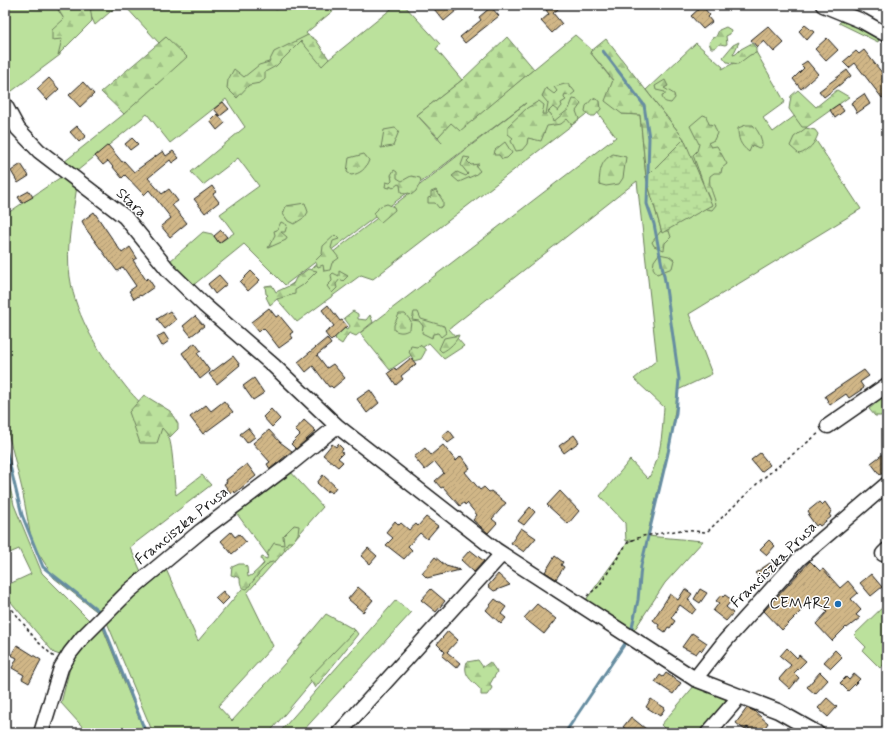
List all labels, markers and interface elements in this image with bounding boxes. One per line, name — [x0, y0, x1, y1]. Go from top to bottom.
street label: Stara — [111, 184, 151, 222]
street label: Franciszka Prusa — [131, 482, 233, 570]
street label: Franciszka Prusa — [727, 518, 821, 612]
place label: CEMAR2 — [769, 594, 830, 614]
marker: CEMAR2 — [833, 599, 843, 609]

